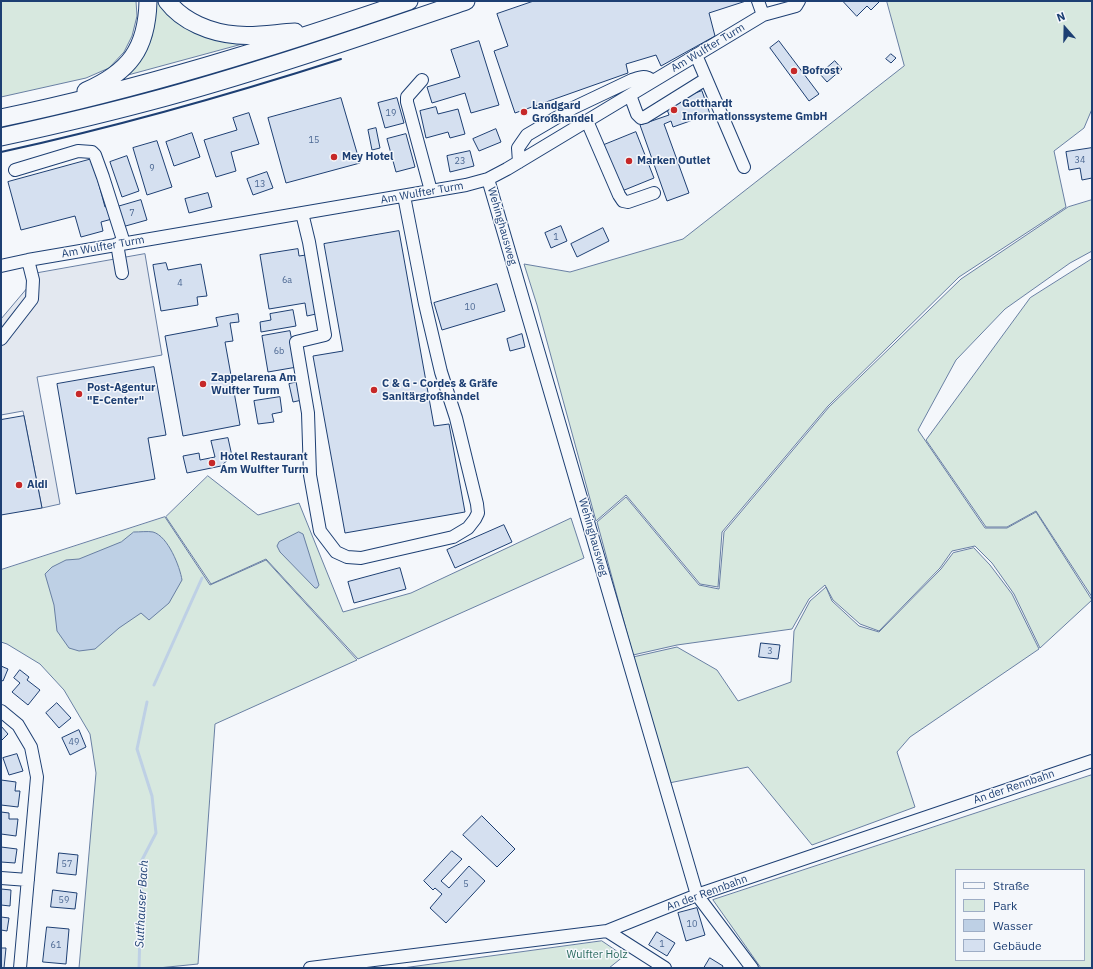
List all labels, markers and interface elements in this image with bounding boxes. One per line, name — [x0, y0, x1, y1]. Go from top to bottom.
north arrow — [1045, 8, 1085, 48]
text: N — [1055, 9, 1067, 25]
street label: Am Wulfter Turm — [669, 21, 747, 75]
place label: Bofrost — [802, 64, 840, 78]
marker: Bofrost — [789, 66, 799, 76]
place label: Gotthardt Informationssysteme GmbH — [682, 97, 828, 123]
place label: Landgard Großhandel — [532, 99, 594, 125]
marker: Gotthardt Informationssysteme GmbH — [669, 105, 679, 115]
marker: Landgard Großhandel — [519, 107, 529, 117]
house number: 19 — [386, 108, 396, 118]
house number: 15 — [309, 135, 319, 145]
place label: Mey Hotel — [342, 150, 393, 164]
marker: Mey Hotel — [329, 152, 339, 162]
place label: Marken Outlet — [637, 154, 710, 168]
house number: 34 — [1075, 155, 1085, 165]
house number: 23 — [455, 156, 465, 166]
marker: Marken Outlet — [624, 156, 634, 166]
house number: 9 — [149, 163, 155, 173]
house number: 13 — [255, 179, 265, 189]
street label: Am Wulfter Turm — [380, 179, 464, 207]
street label: Wehinghausweg — [485, 185, 519, 267]
house number: 7 — [129, 208, 135, 218]
house number: 1 — [553, 232, 559, 242]
street label: Am Wulfter Turm — [61, 233, 145, 261]
house number: 6a — [282, 275, 292, 285]
house number: 4 — [177, 278, 183, 288]
house number: 10 — [465, 302, 475, 312]
house number: 6b — [274, 346, 284, 356]
place label: Zappelarena Am Wulfter Turm — [211, 371, 296, 397]
place label: C & G - Cordes & Gräfe Sanitärgroßhandel — [382, 377, 498, 403]
marker: Zappelarena Am Wulfter Turm — [198, 379, 208, 389]
place label: Post-Agentur "E-Center" — [87, 381, 156, 407]
marker: C & G - Cordes & Gräfe Sanitärgroßhandel — [369, 385, 379, 395]
marker: Post-Agentur "E-Center" — [74, 389, 84, 399]
place label: Hotel Restaurant Am Wulfter Turm — [220, 450, 309, 476]
marker: Hotel Restaurant Am Wulfter Turm — [207, 458, 217, 468]
place label: Aldi — [27, 478, 48, 492]
marker: Aldi — [14, 480, 24, 490]
street label: Wehinghausweg — [576, 496, 610, 578]
house number: 3 — [767, 646, 773, 656]
house number: 49 — [69, 737, 79, 747]
street label: An der Rennbahn — [972, 767, 1056, 807]
house number: 57 — [62, 859, 72, 869]
water label: Sutthauser Bach — [133, 860, 151, 948]
legend — [955, 869, 1085, 961]
street label: An der Rennbahn — [665, 872, 749, 914]
text: Straße — [993, 878, 1029, 893]
house number: 5 — [463, 879, 469, 889]
house number: 59 — [59, 895, 69, 905]
text: Park — [993, 898, 1017, 913]
text: Wasser — [993, 918, 1033, 933]
house number: 10 — [687, 919, 697, 929]
text: Gebäude — [993, 938, 1042, 953]
house number: 1 — [659, 939, 665, 949]
house number: 61 — [51, 940, 61, 950]
park label: Wulfter Holz — [566, 948, 628, 962]

